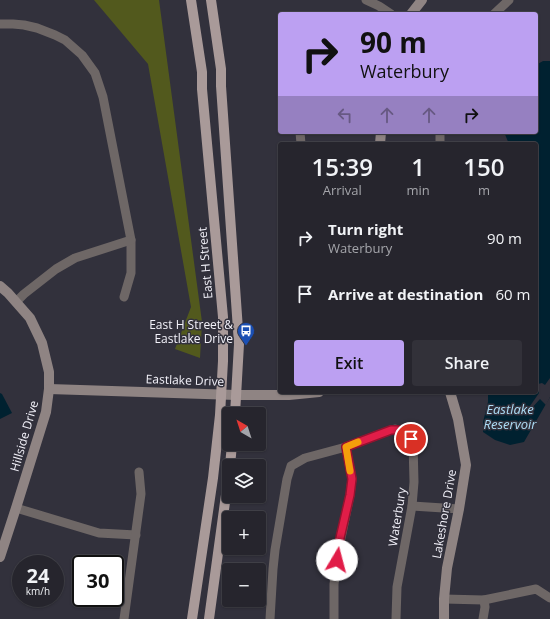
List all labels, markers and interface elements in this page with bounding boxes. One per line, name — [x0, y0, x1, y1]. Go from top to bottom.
text: 90 m — [360, 23, 427, 61]
icon: right — [294, 28, 346, 80]
text: Waterbury — [360, 59, 449, 83]
icon: left — [334, 104, 356, 126]
icon: ahead — [376, 104, 398, 126]
icon: ahead — [418, 104, 440, 126]
icon: right — [460, 104, 482, 126]
text: 15:39 — [312, 150, 373, 183]
text: 1 — [411, 150, 425, 183]
text: 150 — [463, 150, 504, 183]
text: Arrival — [323, 181, 362, 199]
text: min — [407, 181, 430, 199]
text: m — [478, 181, 490, 199]
text: Turn right — [328, 219, 403, 239]
street label: East H Street — [193, 226, 217, 300]
icon: right — [294, 227, 316, 249]
text: 90 m — [487, 228, 522, 248]
text: Waterbury — [328, 239, 392, 257]
icon: arrive — [294, 283, 316, 305]
text: Arrive at destination — [328, 284, 483, 304]
text: 60 m — [495, 284, 530, 304]
place label: East H Street & Eastlake Drive — [149, 316, 233, 347]
bus stop icon: East H Street & Eastlake Drive — [236, 321, 256, 346]
button: Exit — [294, 340, 404, 386]
button: Share — [412, 340, 522, 386]
street label: Eastlake Drive — [145, 370, 225, 390]
street label: Hillside Drive — [6, 398, 42, 474]
water label: Eastlake Reservoir — [484, 400, 537, 433]
north arrow — [222, 407, 266, 451]
map controls — [222, 407, 266, 607]
pin — [394, 422, 428, 456]
icon: arrive — [400, 428, 422, 450]
button: layers — [222, 459, 266, 503]
street label: Lakeshore Drive — [428, 468, 460, 560]
street label: Waterbury — [384, 485, 410, 548]
button: + — [222, 511, 266, 555]
position arrow — [316, 539, 358, 581]
speed limit sign: 30 — [72, 555, 124, 607]
text: 24 — [27, 562, 49, 589]
button: − — [222, 563, 266, 607]
text: km/h — [26, 584, 50, 598]

